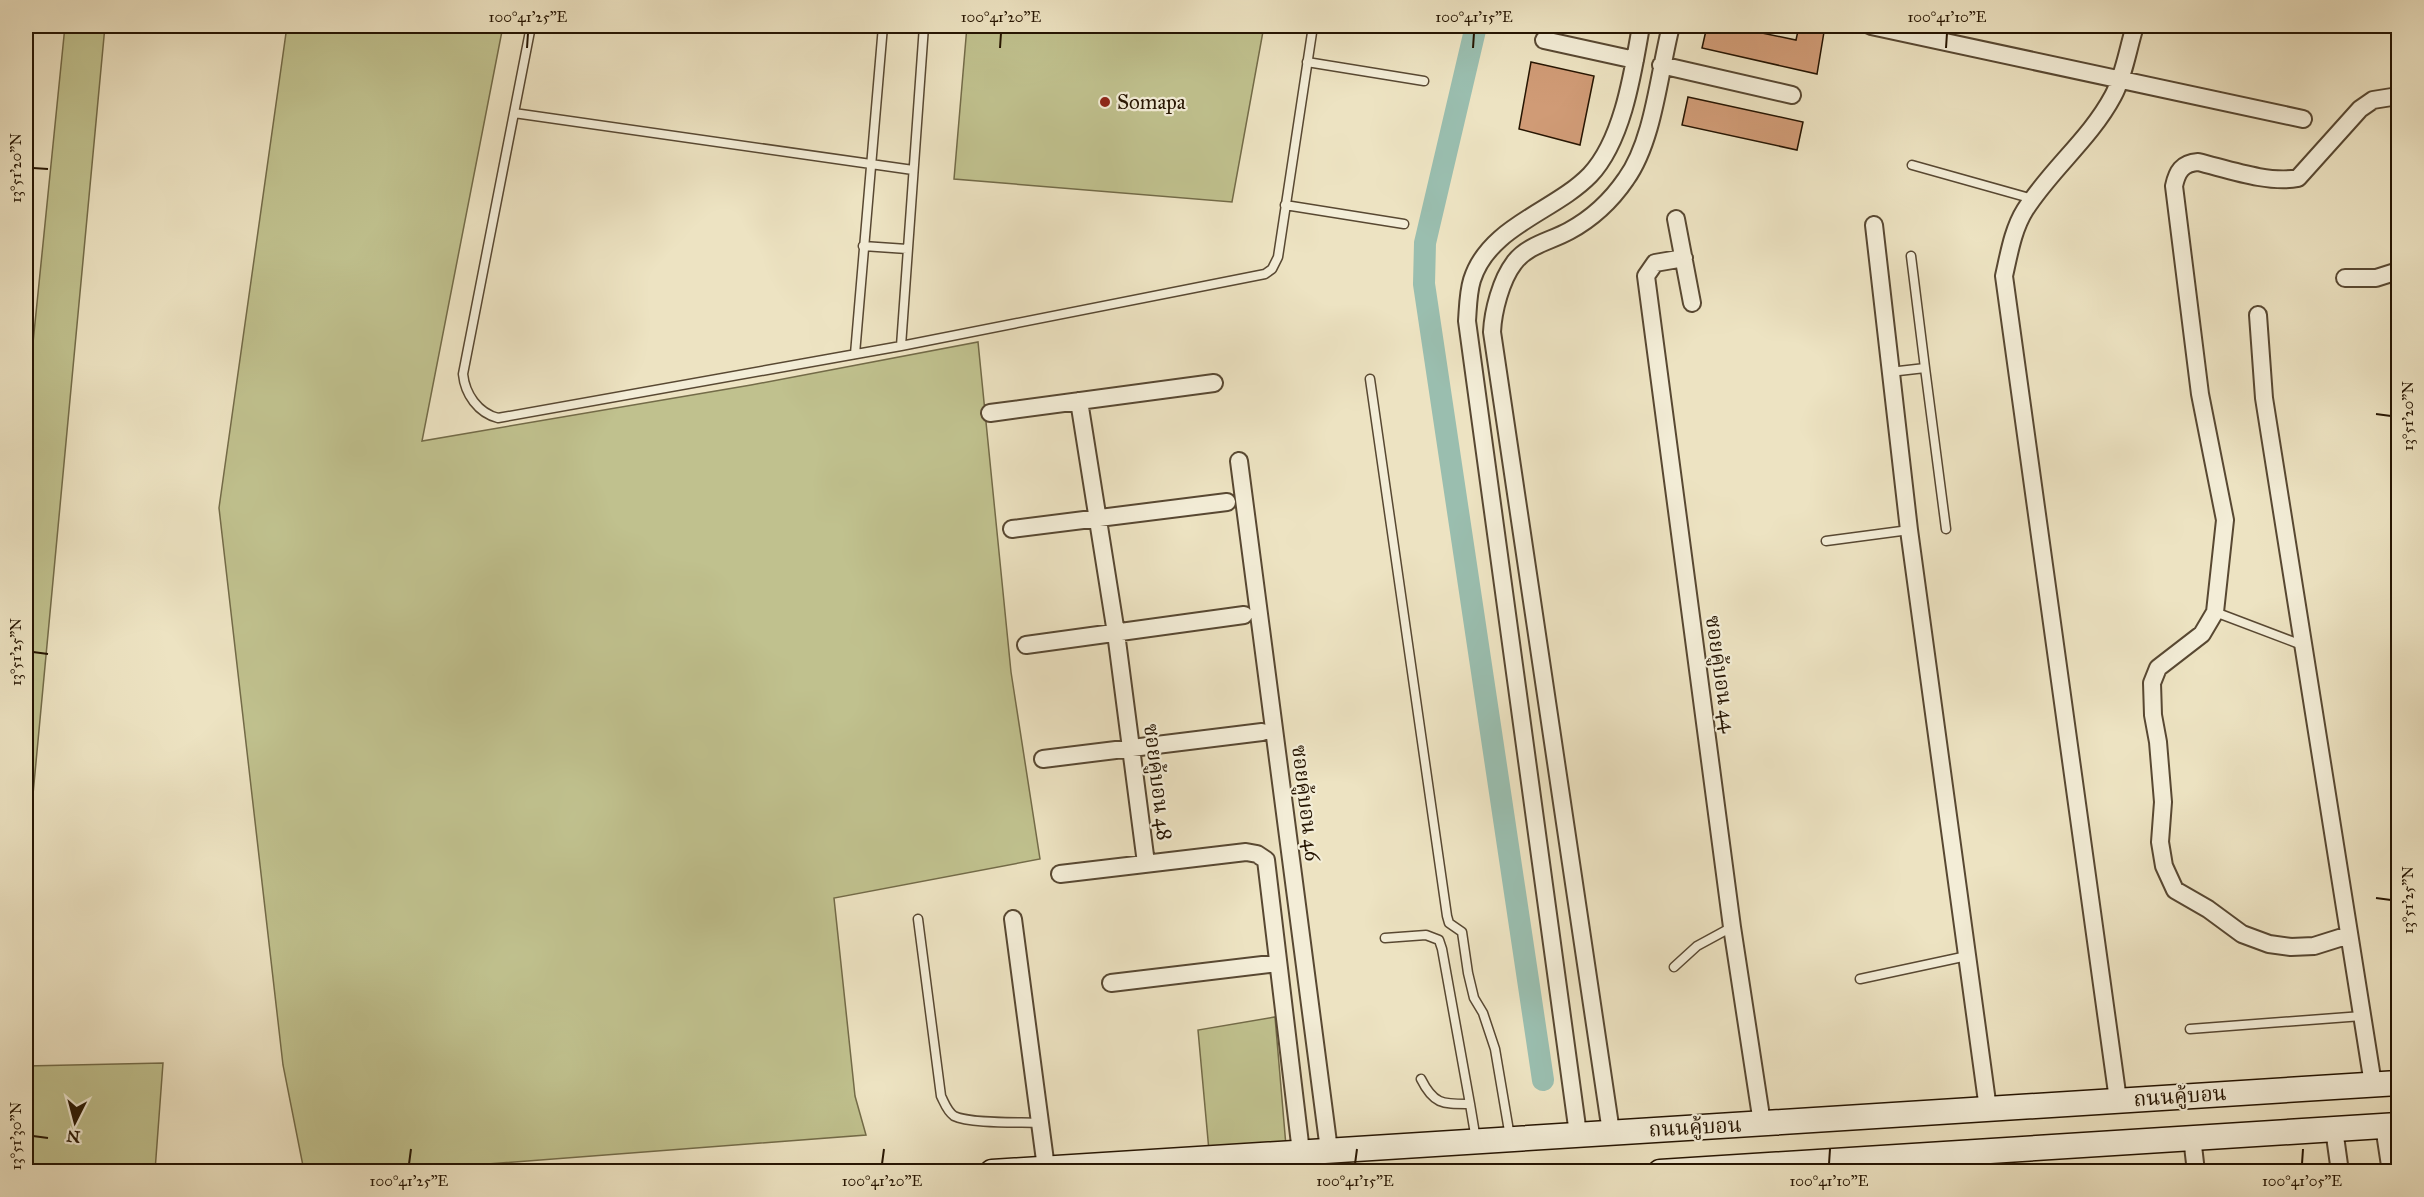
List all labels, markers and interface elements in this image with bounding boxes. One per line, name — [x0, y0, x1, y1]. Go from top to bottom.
text: 100°41'25"E — [489, 8, 568, 26]
text: 100°41'20"E — [961, 8, 1042, 26]
text: 100°41'15"E — [1435, 8, 1513, 26]
text: 100°41'10"E — [1907, 8, 1987, 26]
place label: Somapa — [1117, 89, 1186, 115]
marker: Somapa — [1098, 95, 1112, 109]
text: 13°51'20"N — [7, 133, 25, 203]
text: 13°51'20"N — [2399, 381, 2417, 451]
street label: ซอยคู้บอน 44 — [1700, 614, 1742, 735]
text: 13°51'25"N — [7, 618, 25, 686]
street label: ซอยคู้บอน 48 — [1138, 722, 1178, 842]
street label: ซอยคู้บอน 46 — [1286, 743, 1326, 864]
text: 13°51'25"N — [2399, 866, 2417, 934]
street label: ถนนคู้บอน — [2133, 1080, 2227, 1112]
north arrow — [45, 1092, 105, 1152]
text: 13°51'30"N — [7, 1102, 25, 1170]
street label: ถนนคู้บอน — [1648, 1112, 1742, 1142]
text: N — [65, 1126, 81, 1147]
text: 100°41'25"E — [370, 1172, 449, 1190]
text: 100°41'20"E — [842, 1172, 923, 1190]
text: 100°41'15"E — [1316, 1172, 1394, 1190]
text: 100°41'10"E — [1789, 1172, 1869, 1190]
text: 100°41'05"E — [2262, 1172, 2342, 1190]

